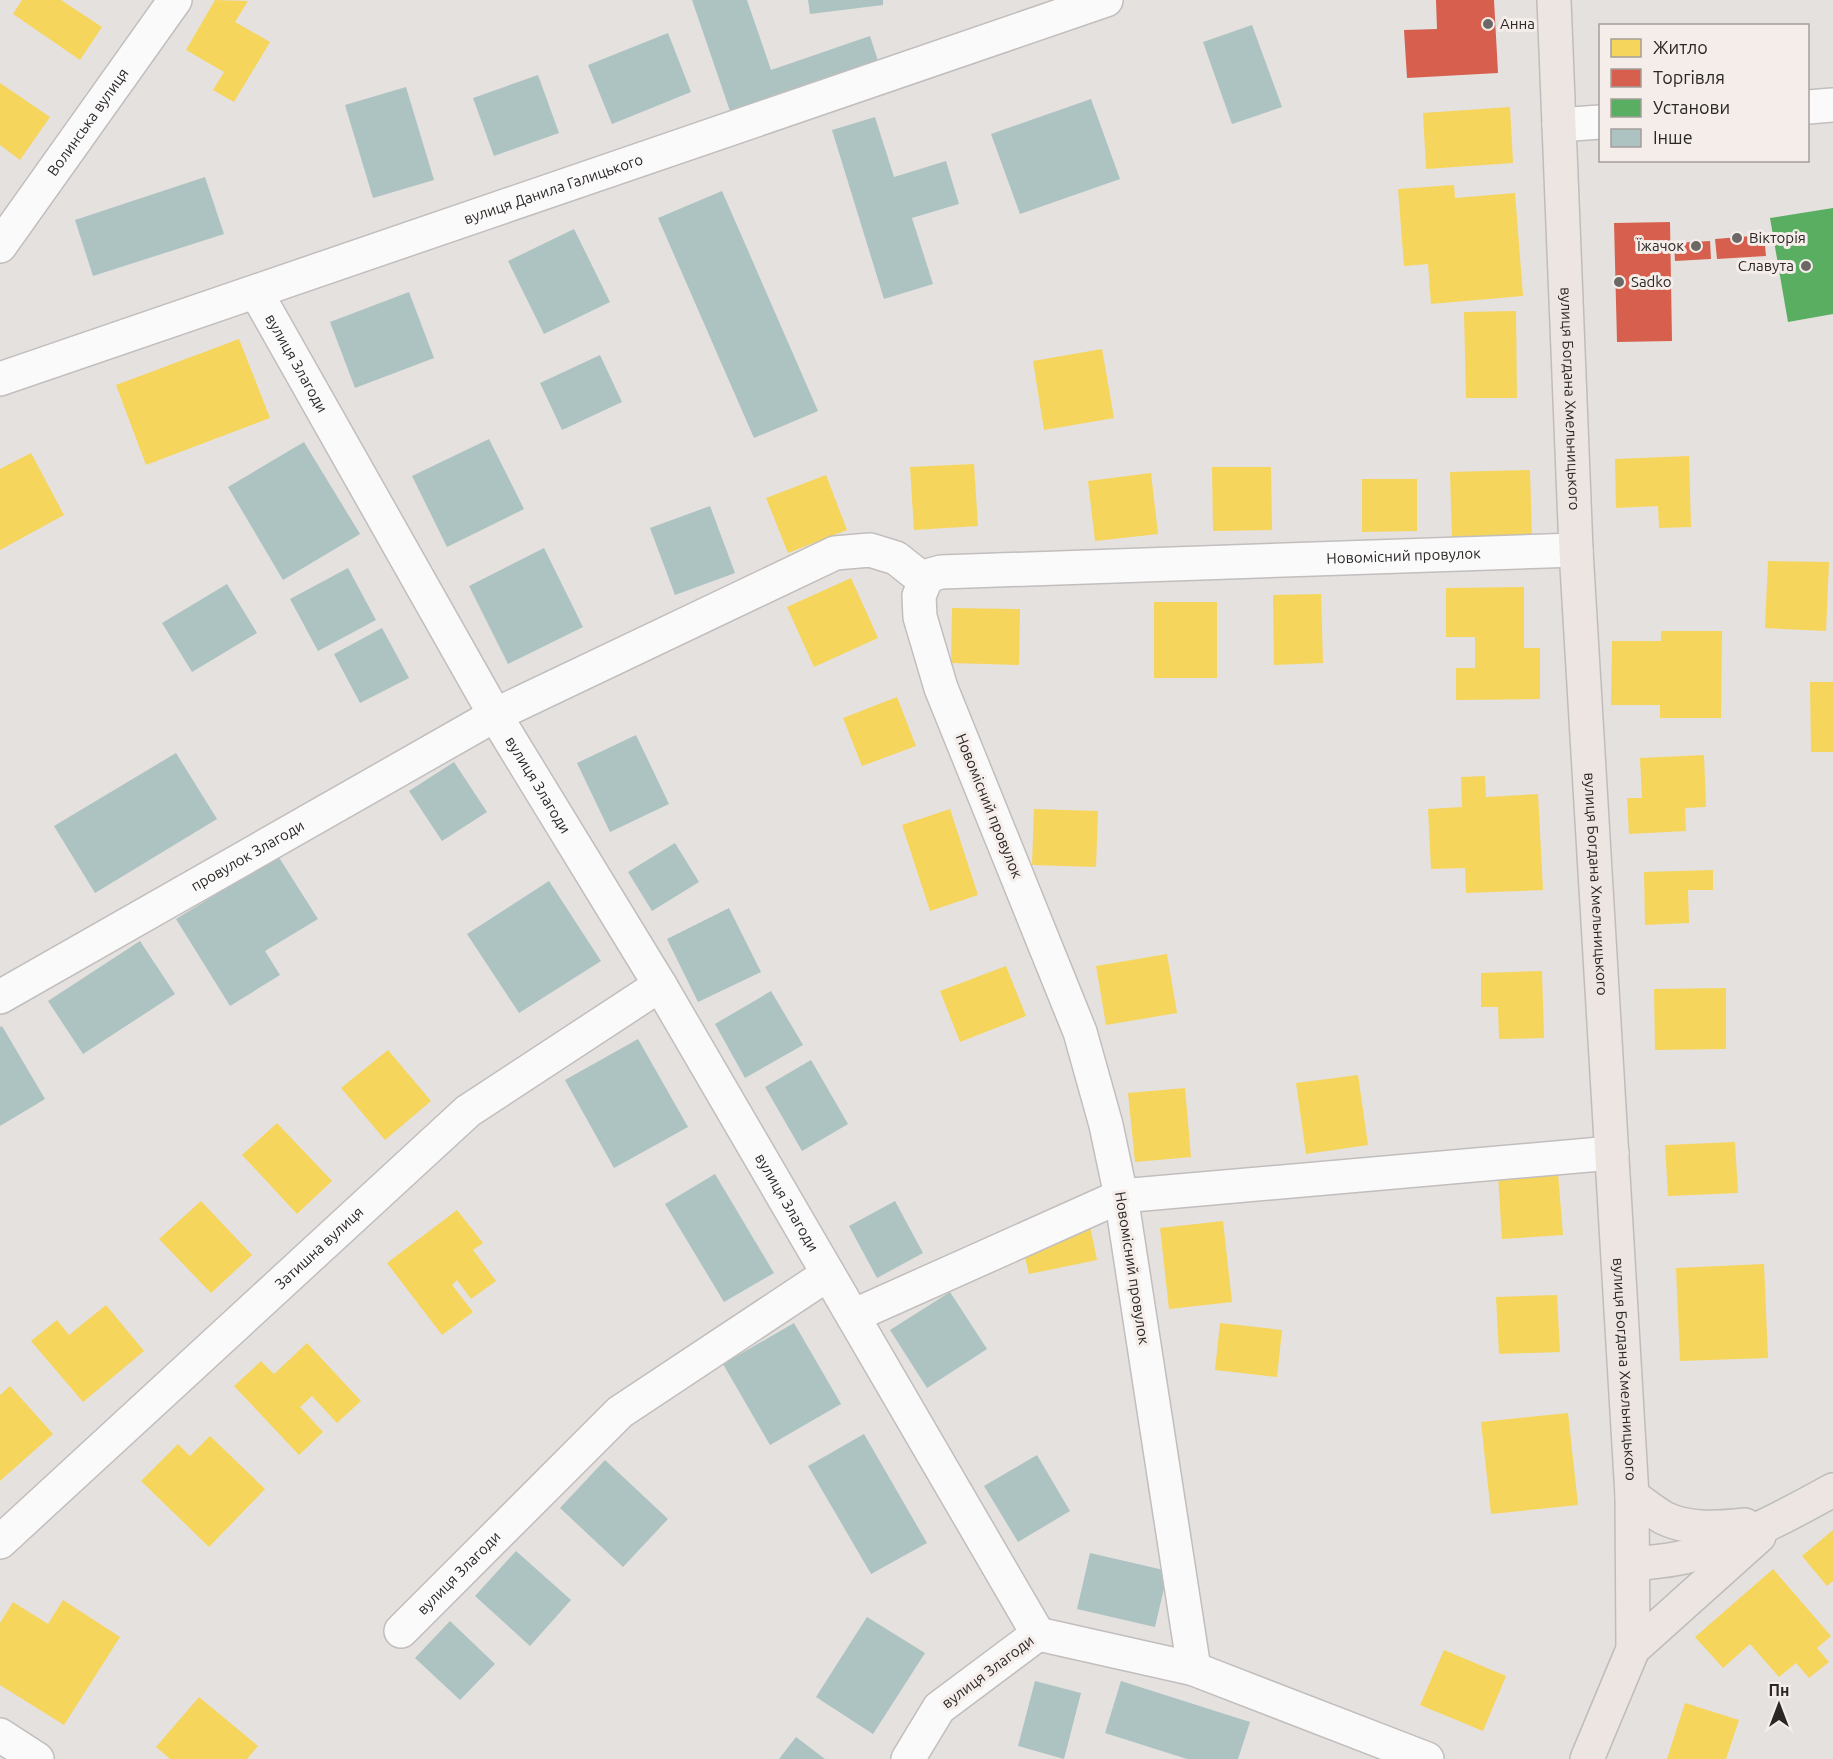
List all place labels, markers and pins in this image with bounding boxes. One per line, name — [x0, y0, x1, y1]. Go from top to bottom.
place label: Анна — [1500, 15, 1535, 32]
marker: Анна — [1481, 17, 1495, 31]
place label: Вікторія — [1749, 229, 1806, 246]
marker: Вікторія — [1730, 231, 1744, 245]
place label: Їжачок — [1636, 237, 1684, 254]
marker: Їжачок — [1689, 239, 1703, 253]
place label: Славута — [1738, 257, 1794, 274]
marker: Славута — [1799, 259, 1813, 273]
place label: Sadko — [1631, 273, 1671, 290]
marker: Sadko — [1612, 275, 1626, 289]

